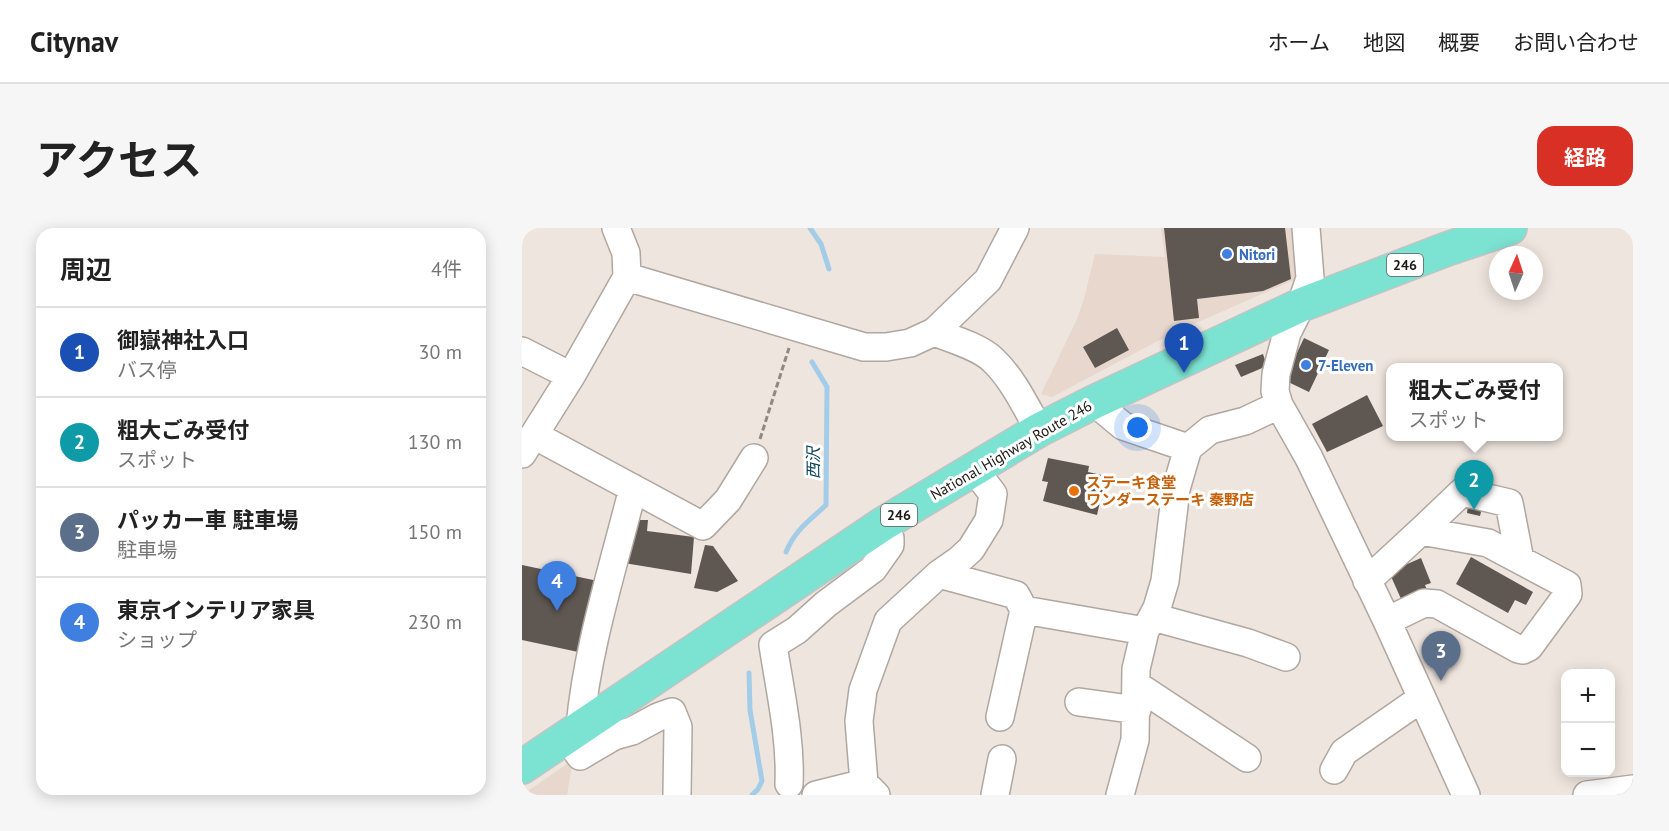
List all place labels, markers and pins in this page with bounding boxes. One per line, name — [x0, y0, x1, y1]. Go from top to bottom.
place label: Nitori — [1239, 245, 1275, 264]
marker: Nitori — [1220, 247, 1234, 261]
pin: 1 — [1164, 324, 1204, 373]
place label: 7-Eleven — [1318, 356, 1373, 375]
marker: 7-Eleven — [1299, 358, 1313, 372]
pin: 2 — [1454, 460, 1494, 510]
place label: ステーキ食堂 ワンダーステーキ 秦野店 — [1086, 473, 1254, 509]
marker: ステーキ食堂 ワンダーステーキ 秦野店 — [1067, 484, 1081, 498]
pin: 4 — [537, 562, 576, 611]
pin: 3 — [1422, 632, 1460, 681]

